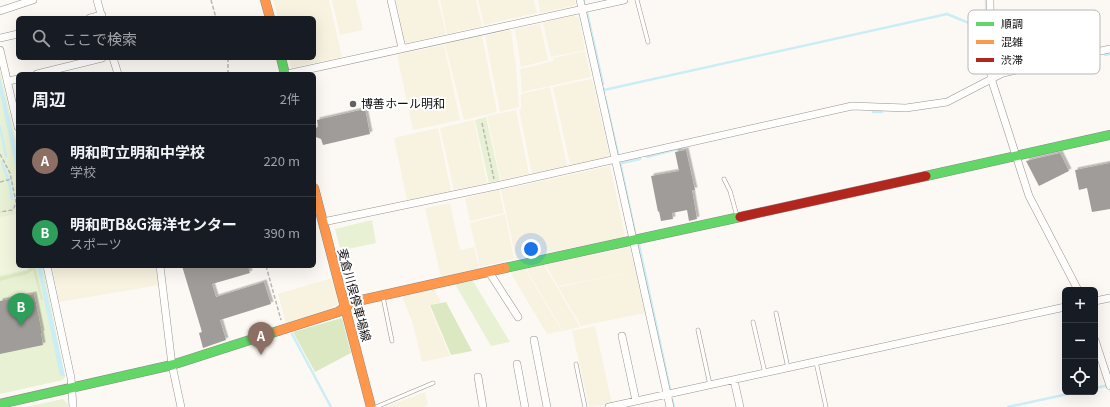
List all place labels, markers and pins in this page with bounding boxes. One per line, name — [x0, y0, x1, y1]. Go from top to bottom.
place label: 博善ホール明和 — [361, 94, 445, 111]
marker: 博善ホール明和 — [348, 99, 358, 109]
pin: B — [8, 293, 34, 326]
pin: A — [248, 322, 274, 355]

